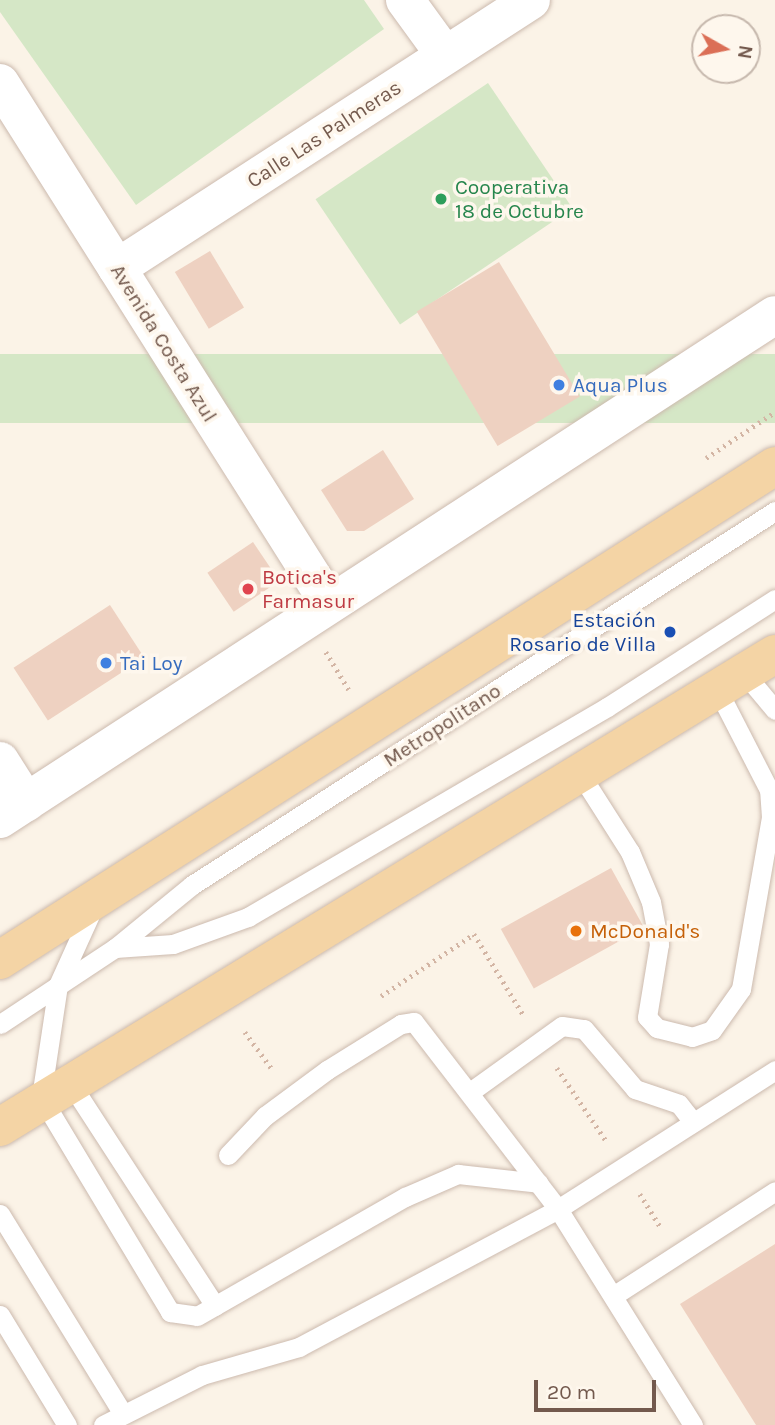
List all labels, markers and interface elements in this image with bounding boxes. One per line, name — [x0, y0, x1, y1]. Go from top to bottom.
north arrow — [691, 14, 761, 84]
text: N — [733, 44, 757, 60]
street label: Calle Las Palmeras — [242, 75, 406, 193]
place label: Cooperativa 18 de Octubre — [455, 174, 584, 224]
marker: Cooperativa 18 de Octubre — [433, 191, 449, 207]
street label: Avenida Costa Azul — [105, 259, 223, 427]
place label: Aqua Plus — [573, 372, 668, 398]
marker: Aqua Plus — [551, 377, 567, 393]
place label: Botica's Farmasur — [262, 564, 354, 614]
marker: Botica's Farmasur — [240, 581, 256, 597]
place label: Estación Rosario de Villa — [509, 607, 656, 657]
marker: Estación Rosario de Villa — [662, 624, 678, 640]
place label: Tai Loy — [120, 650, 183, 676]
marker: Tai Loy — [98, 655, 114, 671]
street label: Metropolitano — [379, 678, 505, 772]
place label: McDonald's — [590, 918, 700, 944]
marker: McDonald's — [568, 923, 584, 939]
scale bar — [537, 1366, 660, 1410]
text: 20 m — [547, 1380, 596, 1404]

